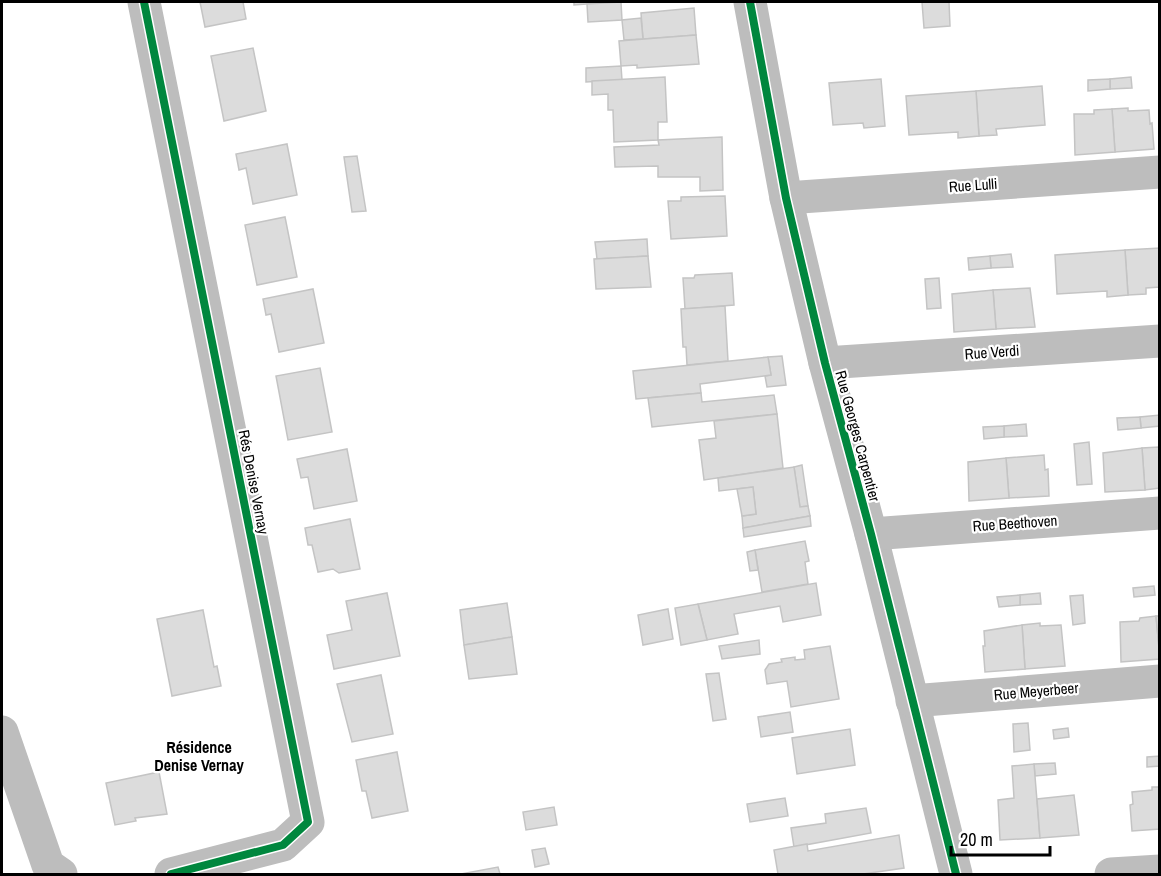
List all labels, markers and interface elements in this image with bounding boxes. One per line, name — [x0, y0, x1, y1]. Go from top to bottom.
street label: Rue Lulli — [948, 173, 998, 197]
street label: Rue Verdi — [964, 340, 1020, 364]
street label: Rue Georges Carpentier — [830, 368, 886, 504]
street label: Rés Denise Vernay — [234, 428, 275, 537]
street label: Rue Beethoven — [972, 510, 1058, 536]
street label: Rue Meyerbeer — [993, 677, 1079, 705]
district label: Résidence Denise Vernay — [154, 736, 244, 776]
scale bar — [951, 819, 1050, 857]
text: 20 m — [960, 827, 993, 852]

